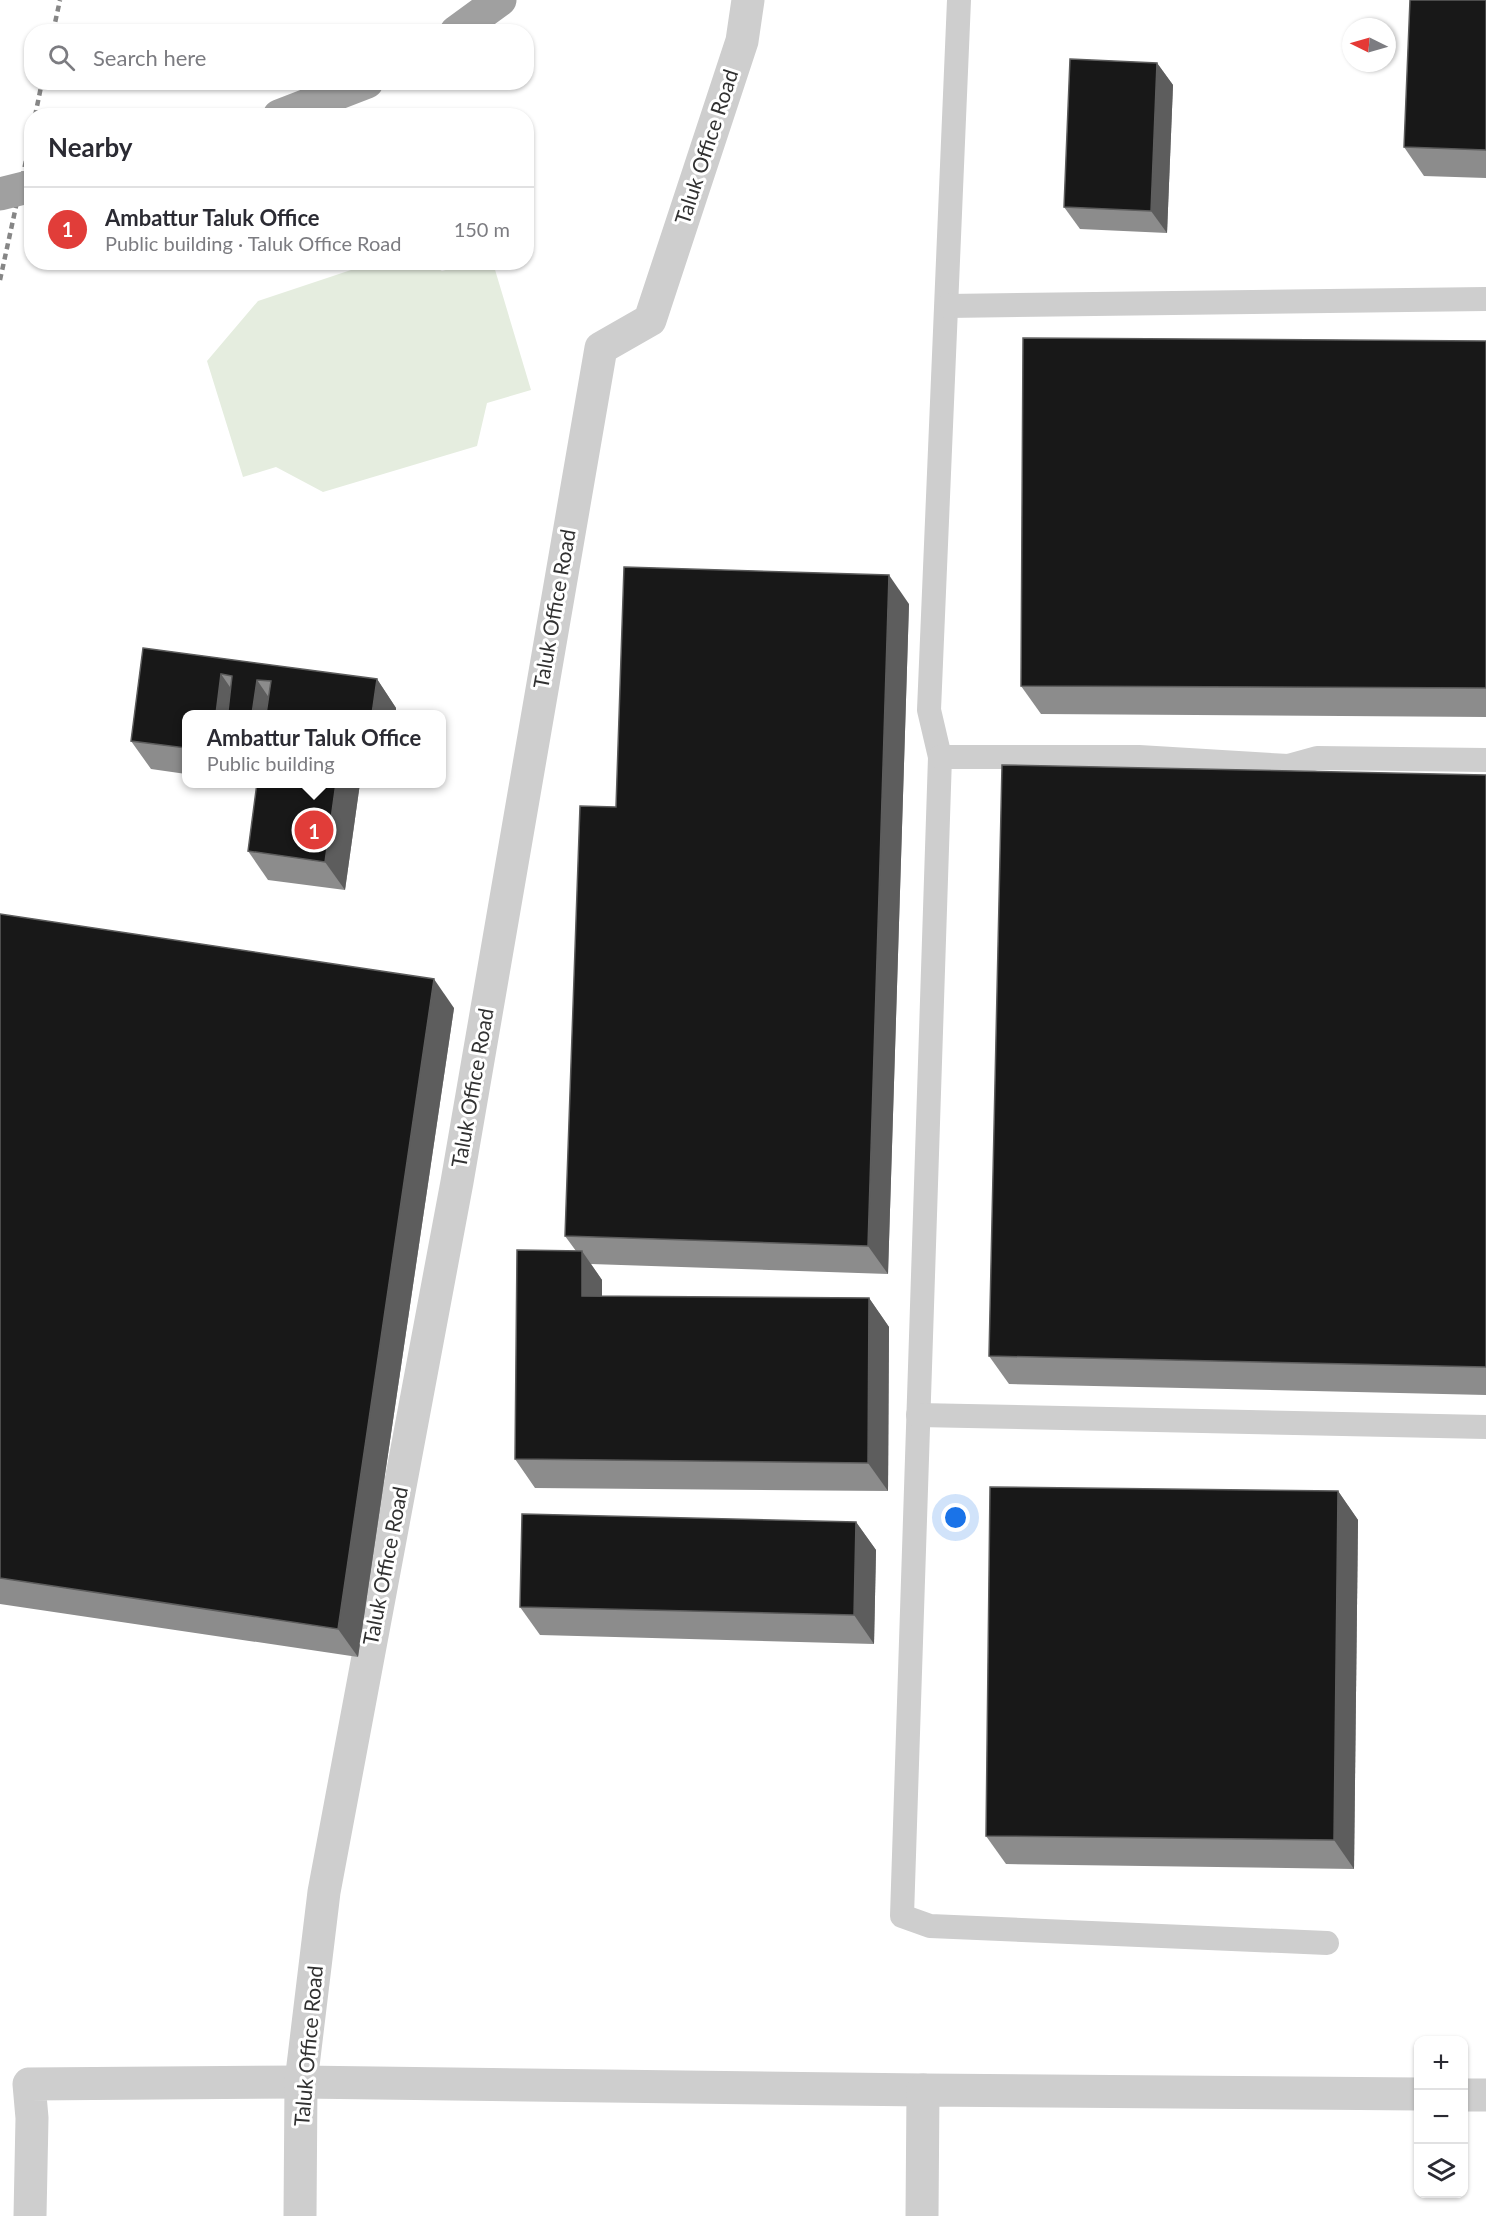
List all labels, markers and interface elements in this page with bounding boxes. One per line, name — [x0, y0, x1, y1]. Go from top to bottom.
north arrow — [1342, 18, 1396, 72]
search box — [24, 24, 534, 90]
icon: search — [45, 41, 78, 74]
text: Search here — [93, 44, 206, 71]
street label: Taluk Office Road — [669, 66, 742, 227]
text: Nearby — [48, 131, 133, 163]
text: Ambattur Taluk Office — [105, 204, 320, 231]
text: 1 — [62, 217, 73, 241]
text: 150 m — [454, 217, 510, 241]
text: Public building · Taluk Office Road — [105, 231, 401, 255]
street label: Taluk Office Road — [527, 527, 580, 690]
popup — [182, 710, 446, 788]
text: Ambattur Taluk Office — [207, 724, 421, 751]
text: Public building — [207, 751, 335, 775]
pin: 1 — [294, 808, 334, 852]
street label: Taluk Office Road — [445, 1006, 498, 1169]
street label: Taluk Office Road — [357, 1484, 412, 1647]
your location — [941, 1503, 970, 1532]
street label: Taluk Office Road — [288, 1964, 327, 2127]
map controls — [1414, 2036, 1468, 2198]
button: + — [1414, 2036, 1468, 2090]
button: − — [1414, 2090, 1468, 2144]
button: layers — [1414, 2144, 1468, 2198]

